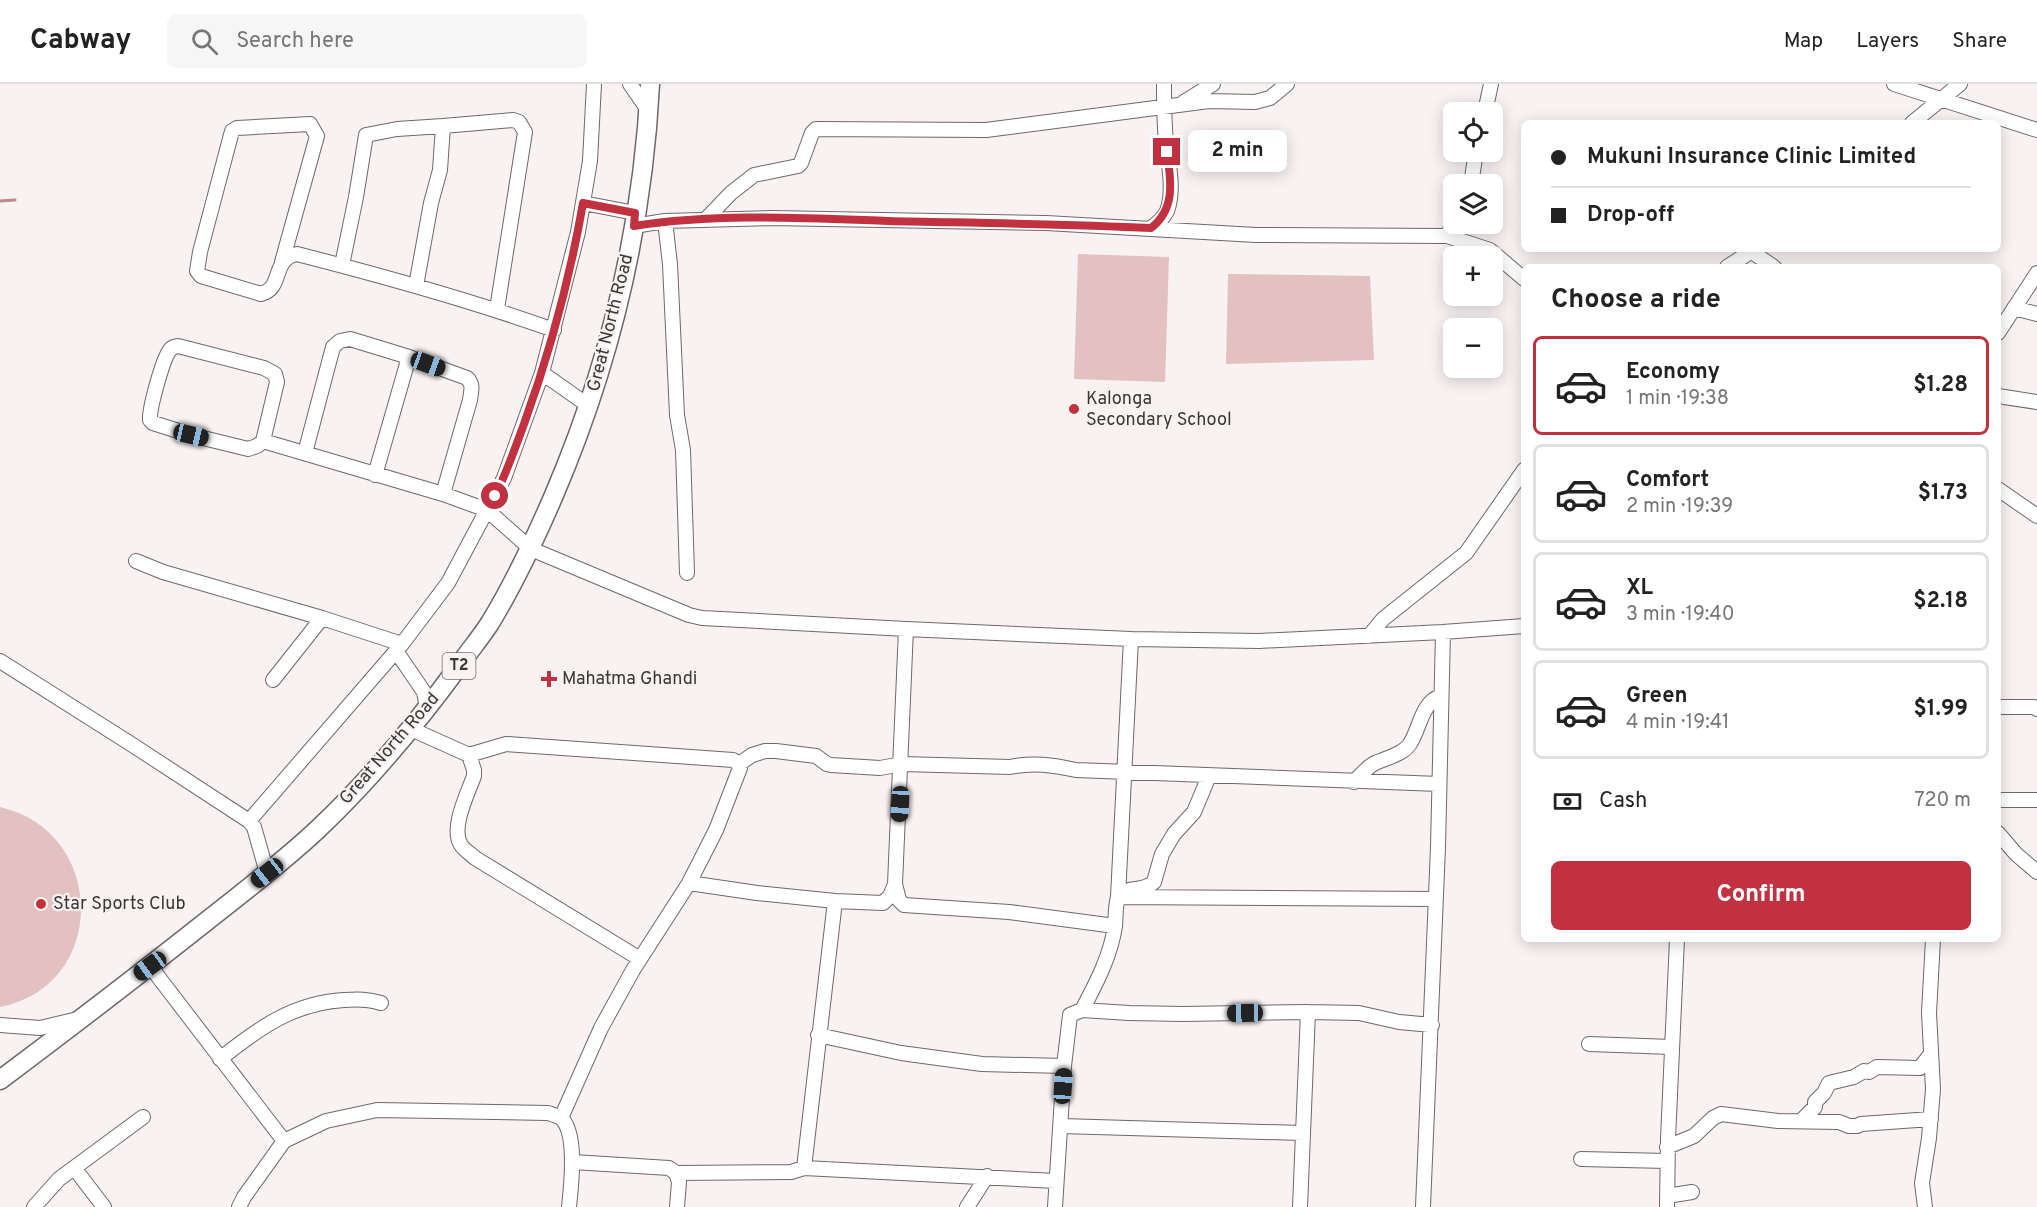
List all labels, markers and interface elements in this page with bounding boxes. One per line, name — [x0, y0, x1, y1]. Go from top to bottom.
search box — [167, 14, 587, 68]
text: Cabway — [30, 23, 131, 59]
icon: search — [188, 25, 221, 58]
text: Search here — [236, 28, 354, 55]
text: Map — [1784, 28, 1823, 55]
text: Layers — [1856, 28, 1919, 55]
text: Share — [1952, 28, 2007, 55]
map controls — [1443, 102, 1503, 378]
button: locate — [1443, 102, 1503, 162]
callout: 2 min — [1188, 131, 1287, 173]
route end — [1153, 138, 1180, 165]
text: 2 min — [1211, 138, 1264, 164]
text: Mukuni Insurance Clinic Limited — [1587, 144, 1916, 171]
button: layers — [1443, 174, 1503, 234]
text: Drop-off — [1587, 202, 1674, 229]
button: + — [1443, 246, 1503, 306]
street label: Great North Road — [583, 252, 639, 394]
text: Choose a ride — [1551, 283, 1721, 317]
button: − — [1443, 318, 1503, 378]
car — [408, 349, 448, 379]
icon: car — [1554, 359, 1608, 413]
text: Economy — [1626, 359, 1720, 386]
text: $1.28 — [1913, 372, 1968, 399]
text: 1 min · 19:38 — [1626, 386, 1729, 412]
place label: Kalonga Secondary School — [1086, 388, 1232, 432]
marker: Kalonga Secondary School — [1067, 402, 1081, 416]
car — [171, 422, 211, 448]
icon: car — [1554, 467, 1608, 521]
text: Comfort — [1626, 467, 1709, 494]
text: $1.73 — [1918, 480, 1968, 507]
route start — [481, 482, 508, 509]
text: 2 min · 19:39 — [1626, 494, 1733, 520]
icon: car — [1554, 575, 1608, 629]
text: XL — [1626, 575, 1653, 602]
text: $2.18 — [1913, 588, 1968, 615]
text: 3 min · 19:40 — [1626, 602, 1735, 628]
road number: T2 — [442, 653, 476, 679]
place label: Mahatma Ghandi — [562, 668, 697, 691]
marker: Mahatma Ghandi — [540, 670, 558, 688]
icon: car — [1554, 683, 1608, 737]
text: Green — [1626, 683, 1688, 710]
street label: Great North Road — [335, 688, 445, 810]
text: $1.99 — [1913, 696, 1968, 723]
text: 4 min · 19:41 — [1626, 710, 1730, 736]
icon: cash — [1551, 785, 1584, 818]
car — [890, 786, 910, 822]
text: Cash — [1599, 788, 1648, 815]
text: 720 m — [1914, 788, 1971, 814]
car — [247, 855, 287, 891]
button: Confirm — [1551, 861, 1971, 930]
place label: Star Sports Club — [53, 893, 186, 916]
marker: Star Sports Club — [34, 897, 48, 911]
car — [130, 948, 170, 984]
car — [1227, 1004, 1263, 1022]
car — [1053, 1067, 1073, 1105]

